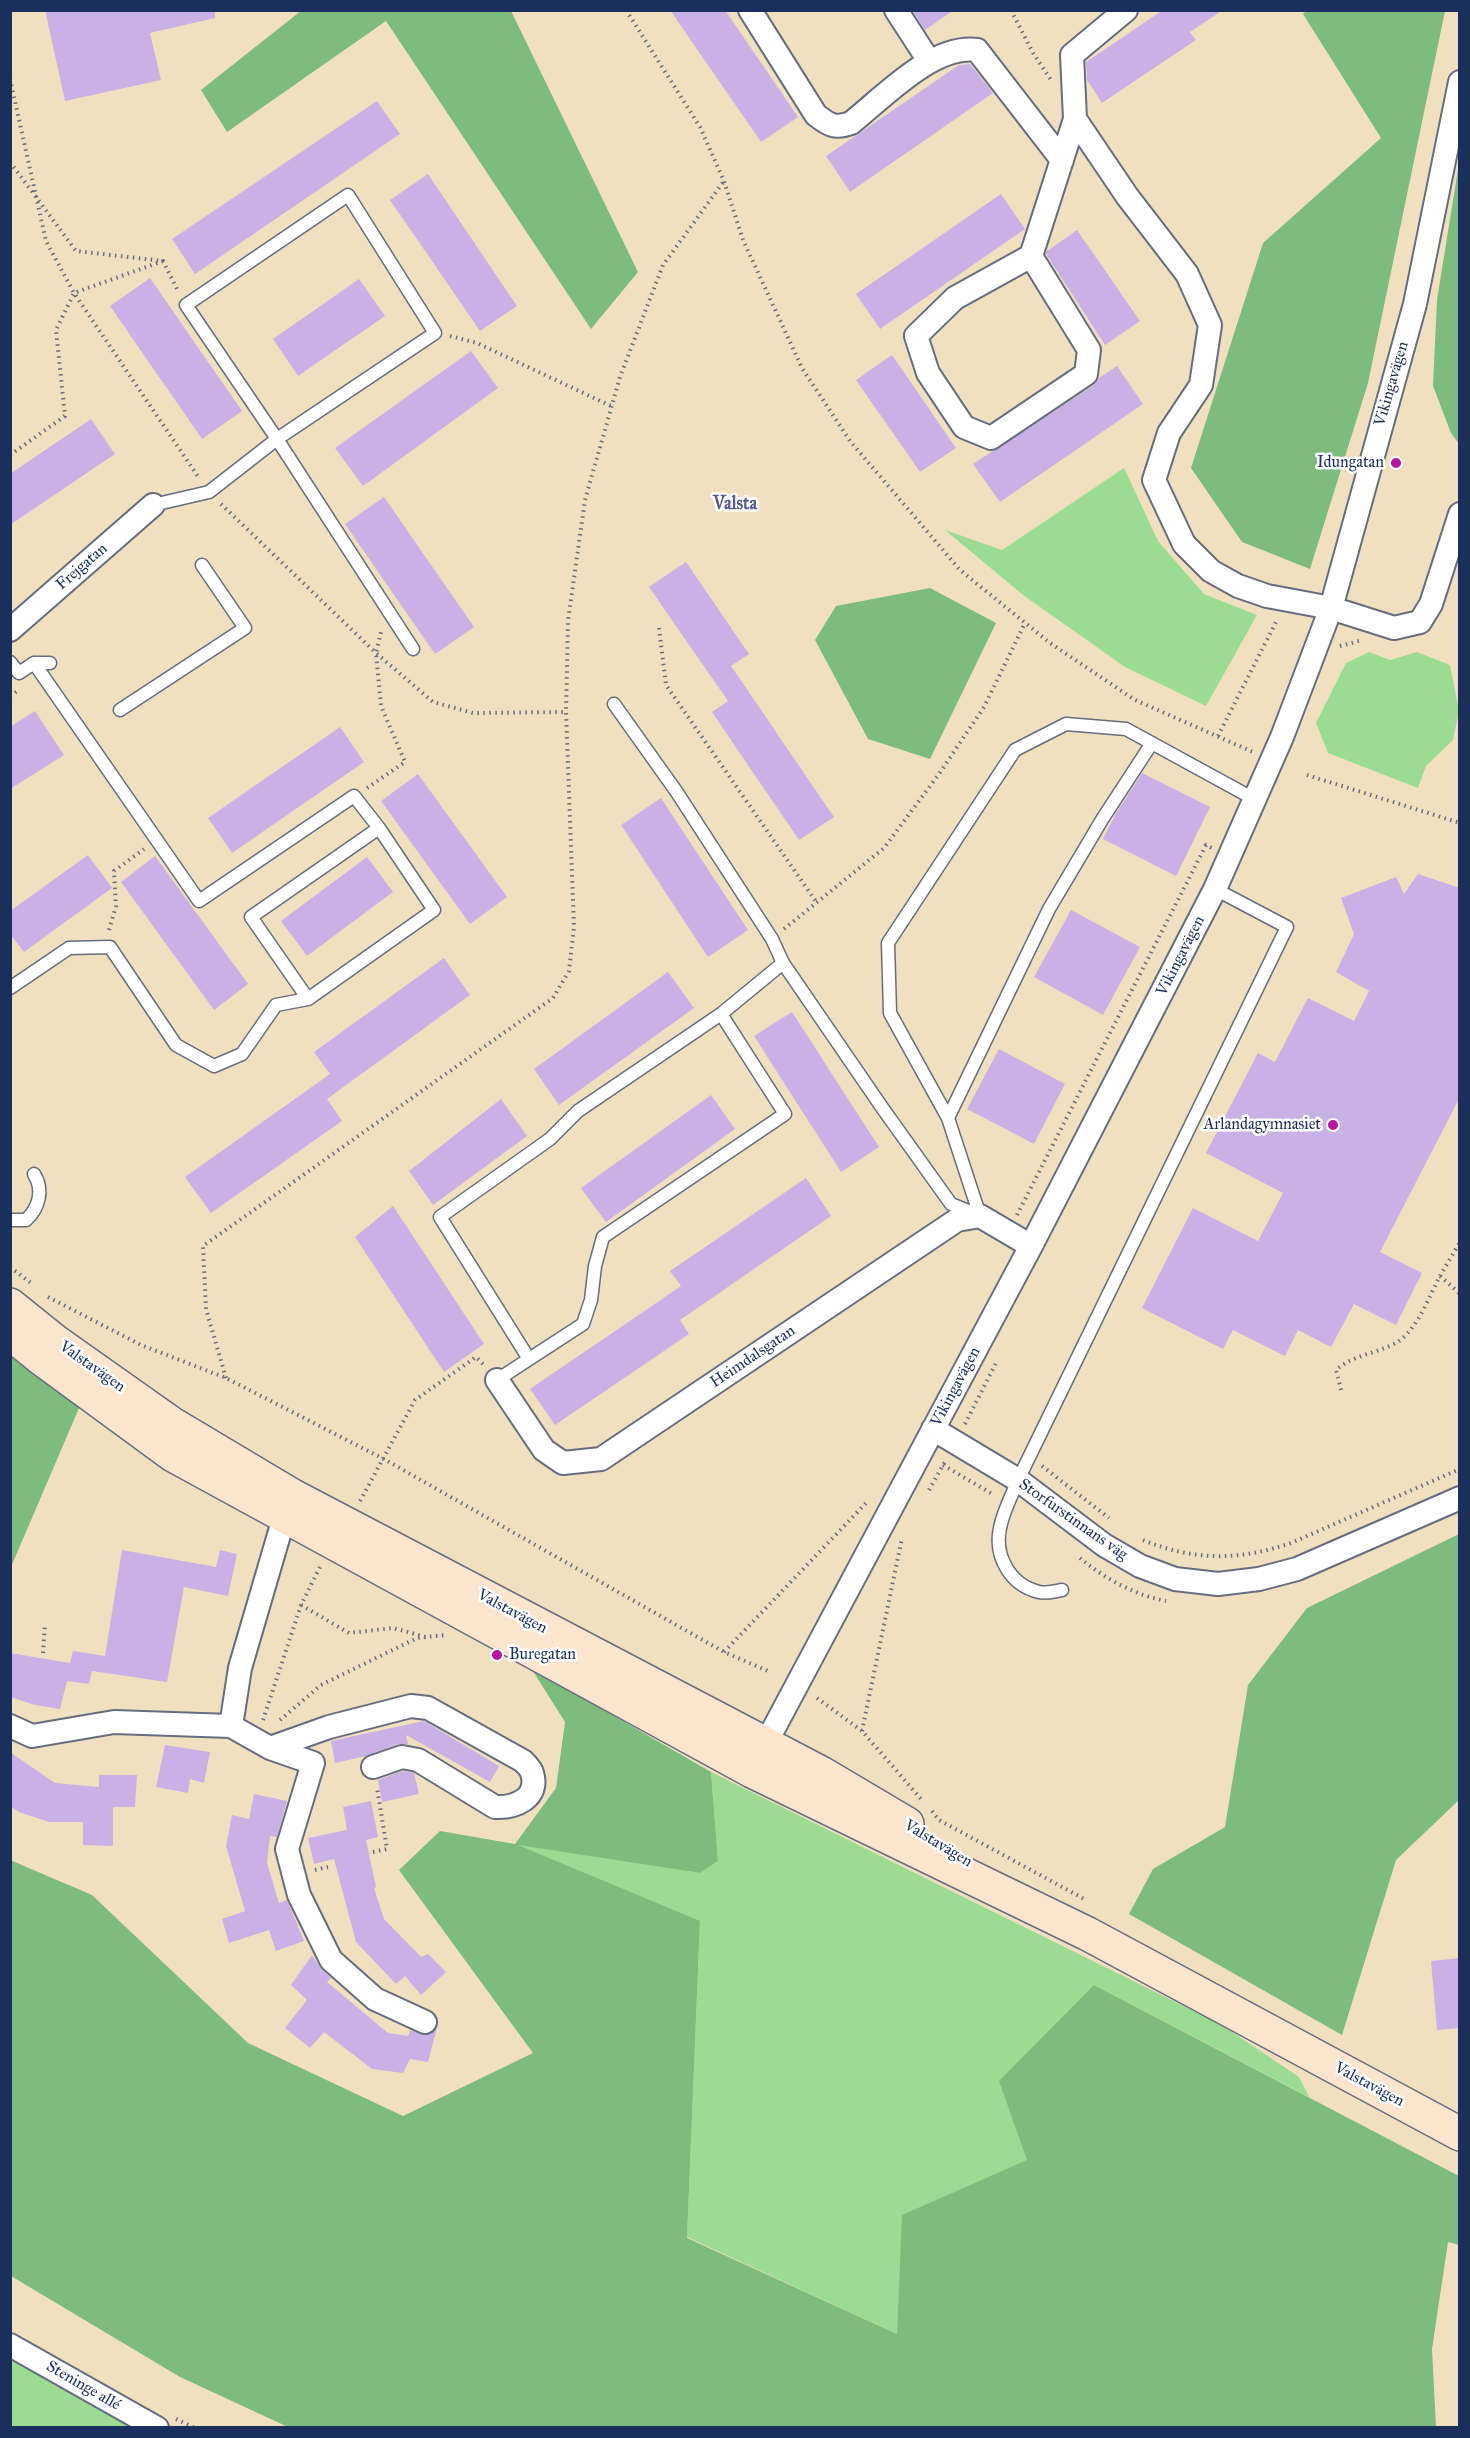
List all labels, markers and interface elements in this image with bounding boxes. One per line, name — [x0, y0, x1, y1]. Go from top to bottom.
street label: Vikingavägen — [1371, 339, 1413, 429]
place label: Idungatan — [1317, 453, 1384, 473]
marker: Idungatan — [1389, 456, 1403, 470]
district label: Valsta — [713, 494, 757, 516]
street label: Frejgatan — [52, 539, 112, 595]
street label: Vikingavägen — [1153, 913, 1209, 999]
place label: Arlandagymnasiet — [1203, 1115, 1321, 1135]
marker: Arlandagymnasiet — [1326, 1118, 1340, 1132]
street label: Heimdalsgatan — [707, 1322, 799, 1392]
street label: Valstavägen — [55, 1337, 129, 1397]
street label: Vikingavägen — [927, 1344, 985, 1430]
street label: Storfurstinnans väg — [1015, 1475, 1131, 1565]
street label: Valstavägen — [474, 1586, 550, 1638]
place label: Buregatan — [509, 1645, 576, 1665]
marker: Buregatan — [490, 1648, 504, 1662]
street label: Valstavägen — [900, 1816, 976, 1872]
street label: Valstavägen — [1331, 2059, 1407, 2111]
street label: Steninge allé — [42, 2357, 124, 2415]

